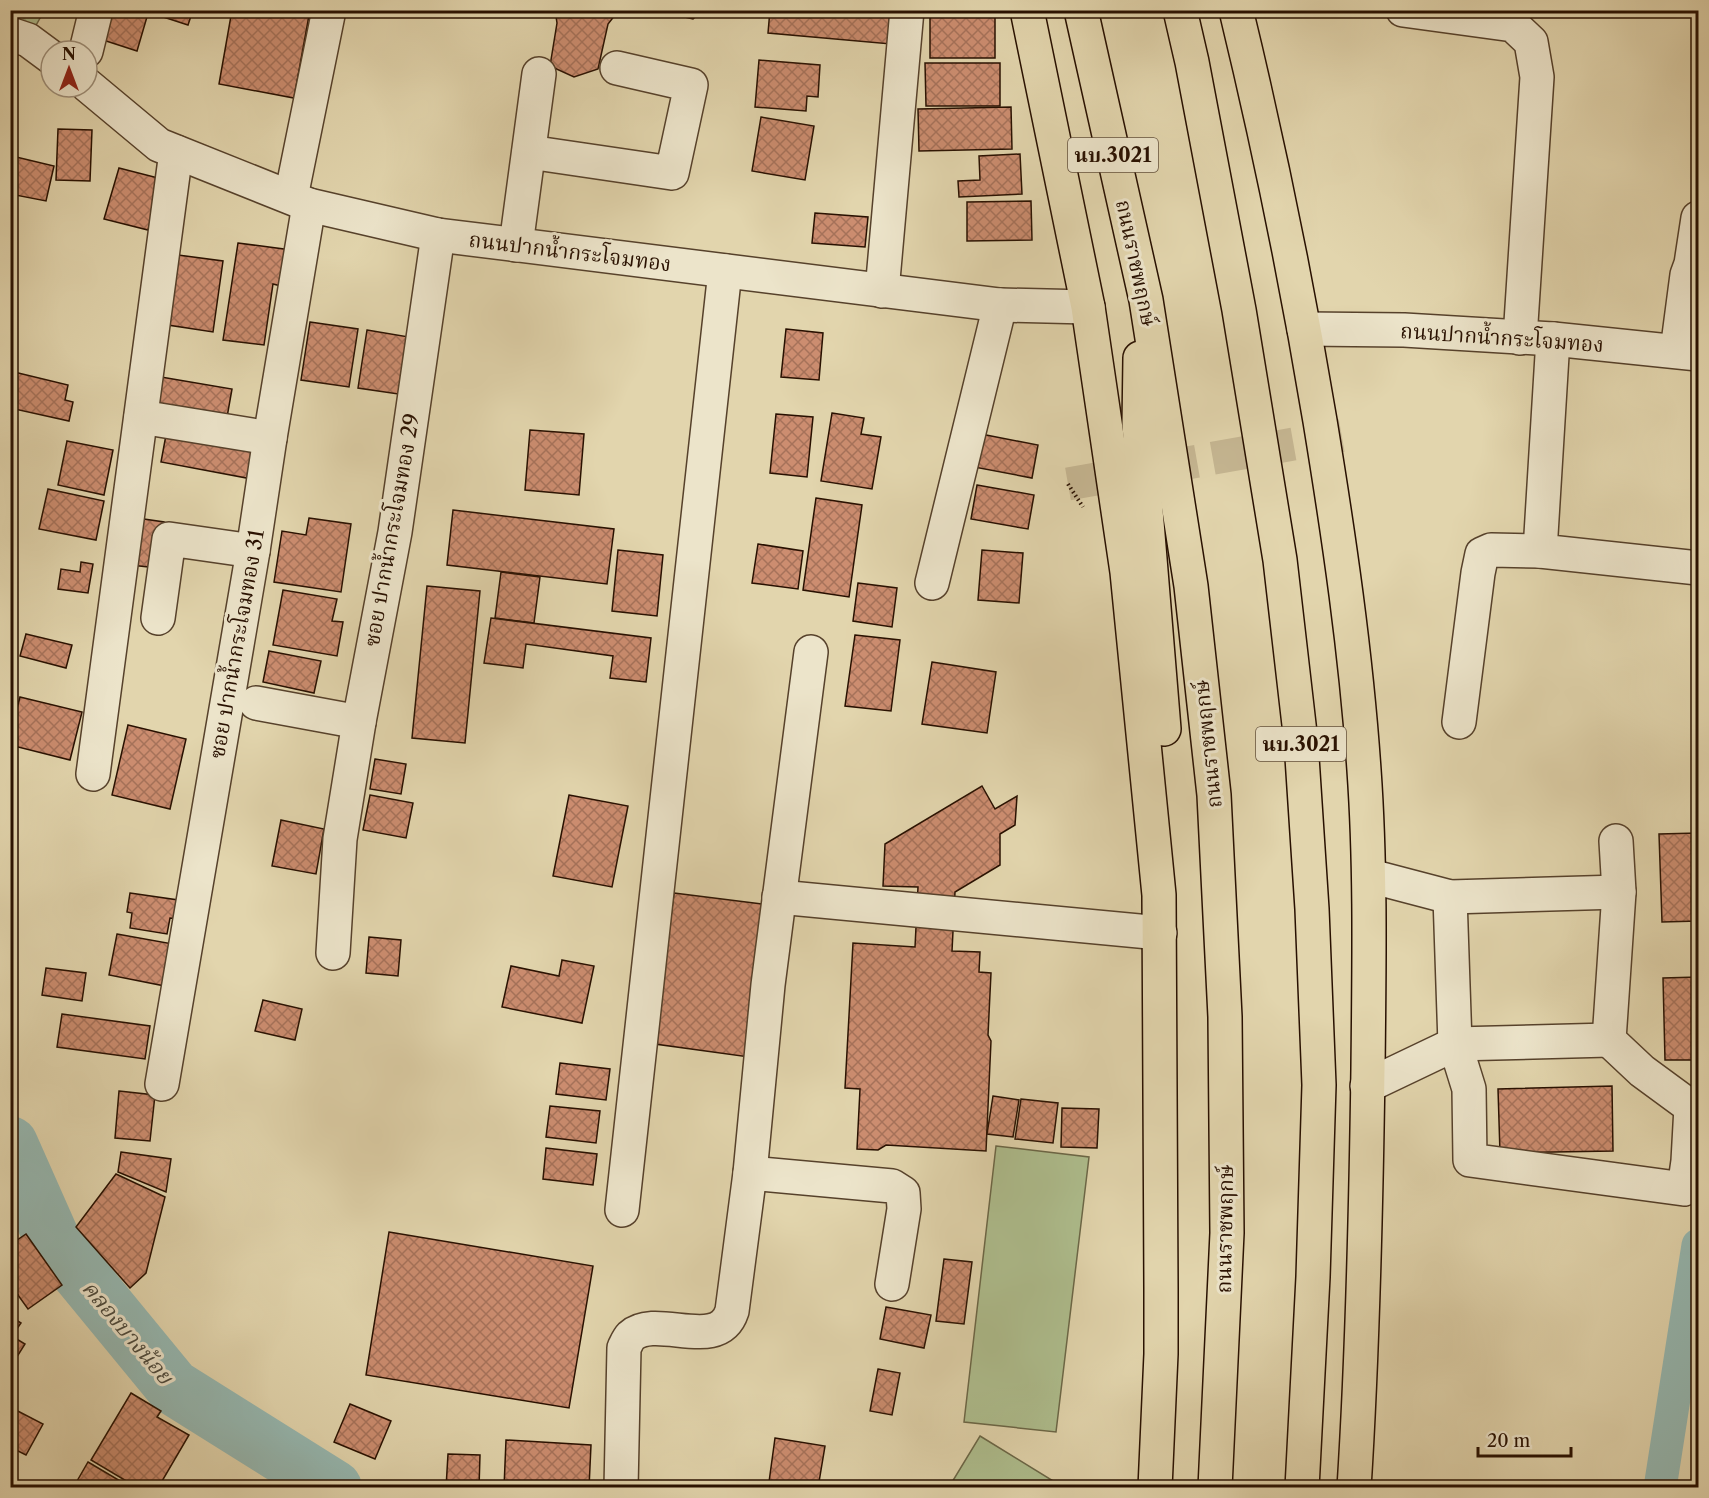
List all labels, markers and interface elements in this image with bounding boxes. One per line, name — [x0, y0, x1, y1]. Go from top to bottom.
north arrow — [39, 39, 99, 99]
text: N — [62, 44, 76, 64]
road number: นบ.3021 — [1068, 138, 1158, 172]
street label: ถนนราชพฤกษ์ — [1111, 197, 1162, 329]
street label: ถนนปากน้ำกระโจมทอง — [467, 224, 673, 276]
street label: ถนนปากน้ำกระโจมทอง — [1400, 315, 1605, 357]
street label: ซอย ปากน้ำกระโจมทอง 29 — [356, 411, 424, 648]
street label: ซอย ปากน้ำกระโจมทอง 31 — [201, 527, 269, 760]
street label: ถนนราชพฤกษ์ — [1188, 678, 1227, 809]
road number: นบ.3021 — [1256, 727, 1346, 761]
street label: ถนนราชพฤกษ์ — [1211, 1164, 1238, 1294]
water label: คลองบางน้อย — [76, 1275, 180, 1391]
scale bar — [1478, 1420, 1571, 1458]
text: 20 m — [1487, 1430, 1531, 1452]

